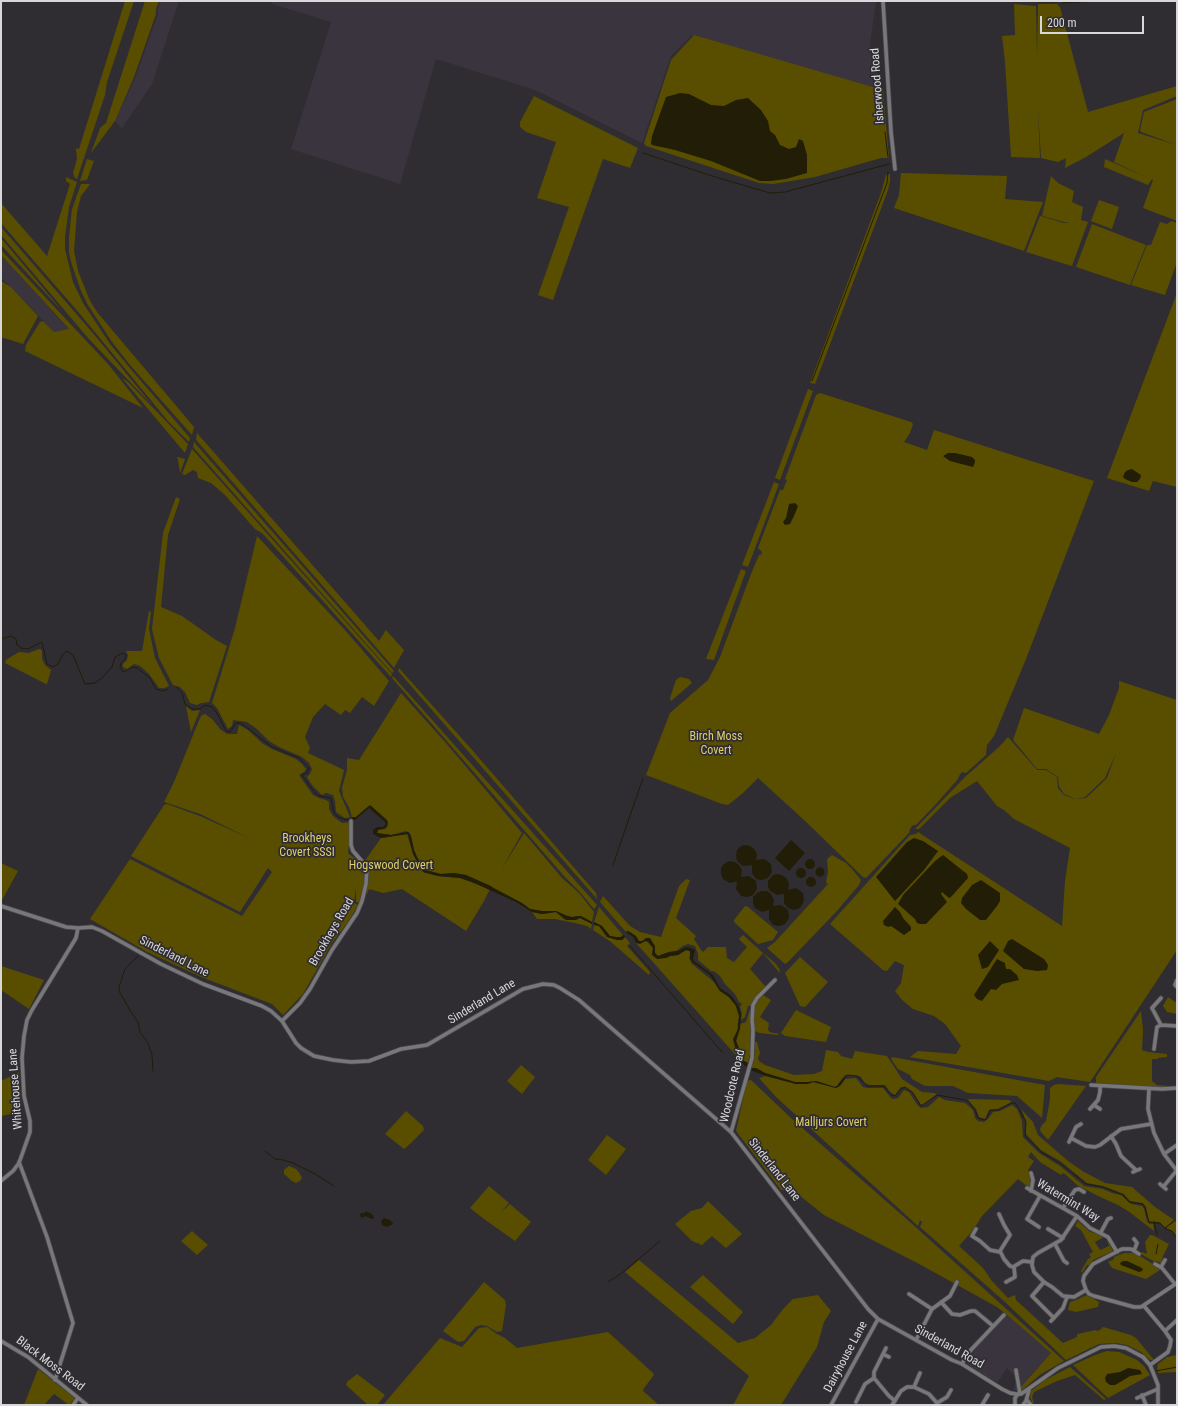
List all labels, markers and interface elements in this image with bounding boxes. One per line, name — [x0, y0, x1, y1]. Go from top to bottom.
scale bar — [1042, 8, 1146, 34]
text: 200 m — [1047, 16, 1077, 30]
street label: Isherwood Road — [868, 47, 888, 125]
park label: Birch Moss Covert — [690, 730, 742, 758]
park label: Brookheys Covert SSSI — [279, 832, 335, 860]
park label: Hogswood Covert — [349, 859, 433, 873]
street label: Brookheys Road — [307, 895, 357, 969]
street label: Sinderland Lane — [137, 933, 211, 981]
street label: Sinderland Lane — [446, 976, 518, 1028]
street label: Whitehouse Lane — [6, 1048, 26, 1130]
street label: Woodcote Road — [718, 1048, 748, 1124]
park label: Malljurs Covert — [795, 1116, 867, 1130]
street label: Sinderland Lane — [745, 1136, 803, 1204]
street label: Watermint Way — [1034, 1177, 1102, 1225]
street label: Dairyhouse Lane — [821, 1319, 871, 1395]
street label: Sinderland Road — [912, 1322, 986, 1372]
street label: Black Moss Road — [13, 1334, 87, 1394]

